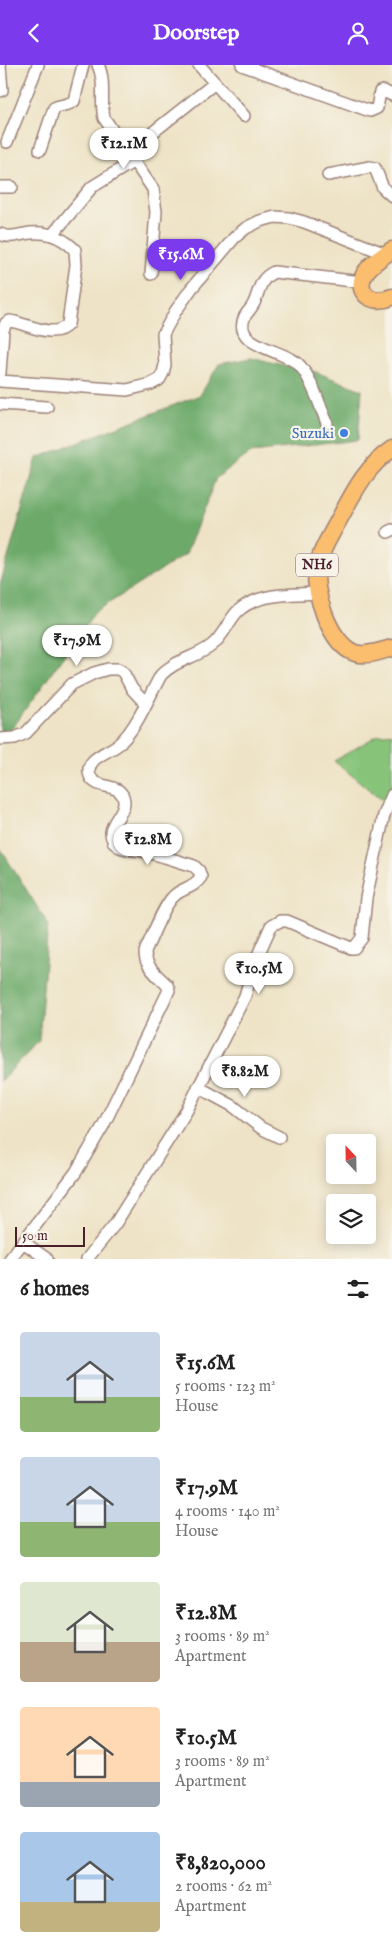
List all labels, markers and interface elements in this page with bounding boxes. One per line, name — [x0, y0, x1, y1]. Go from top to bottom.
icon: back — [20, 19, 48, 47]
text: Doorstep — [153, 19, 239, 47]
icon: person — [344, 19, 372, 47]
pin: ₹12.1M — [83, 127, 165, 170]
text: ₹12.1M — [100, 134, 148, 154]
pin: ₹15.6M — [140, 239, 222, 281]
text: ₹15.6M — [158, 245, 204, 265]
place label: Suzuki — [292, 424, 334, 443]
marker: Suzuki — [338, 427, 350, 439]
road number: NH6 — [296, 553, 338, 577]
pin: ₹17.9M — [36, 625, 118, 667]
text: ₹17.9M — [53, 631, 101, 651]
pin: ₹12.8M — [107, 823, 189, 866]
text: ₹12.8M — [124, 830, 172, 850]
pin: ₹10.5M — [218, 953, 300, 995]
text: ₹10.5M — [235, 959, 283, 979]
pin: ₹8.82M — [204, 1055, 286, 1098]
text: ₹8.82M — [221, 1062, 269, 1082]
north arrow — [326, 1134, 376, 1184]
map controls — [326, 1134, 376, 1244]
button: layers — [326, 1194, 376, 1244]
scale bar — [15, 1224, 85, 1247]
text: 50 m — [22, 1227, 48, 1245]
icon: filters — [344, 1275, 372, 1303]
text: 6 homes — [20, 1276, 89, 1303]
text: ₹15.6M — [175, 1350, 236, 1377]
icon: home — [60, 1352, 120, 1412]
text: 5 rooms · 123 m² — [175, 1377, 276, 1397]
text: House — [175, 1397, 218, 1417]
text: ₹17.9M — [175, 1475, 238, 1502]
icon: home — [60, 1477, 120, 1537]
text: 4 rooms · 140 m² — [175, 1502, 280, 1522]
text: House — [175, 1522, 218, 1542]
text: ₹12.8M — [175, 1600, 237, 1627]
icon: home — [60, 1602, 120, 1662]
text: 3 rooms · 89 m² — [175, 1627, 270, 1647]
text: Apartment — [175, 1647, 246, 1667]
text: ₹10.5M — [175, 1725, 237, 1752]
icon: home — [60, 1727, 120, 1787]
text: 3 rooms · 89 m² — [175, 1752, 270, 1772]
text: Apartment — [175, 1772, 246, 1792]
text: ₹8,820,000 — [175, 1850, 266, 1877]
icon: home — [60, 1852, 120, 1912]
text: 2 rooms · 62 m² — [175, 1877, 272, 1897]
text: Apartment — [175, 1897, 246, 1917]

